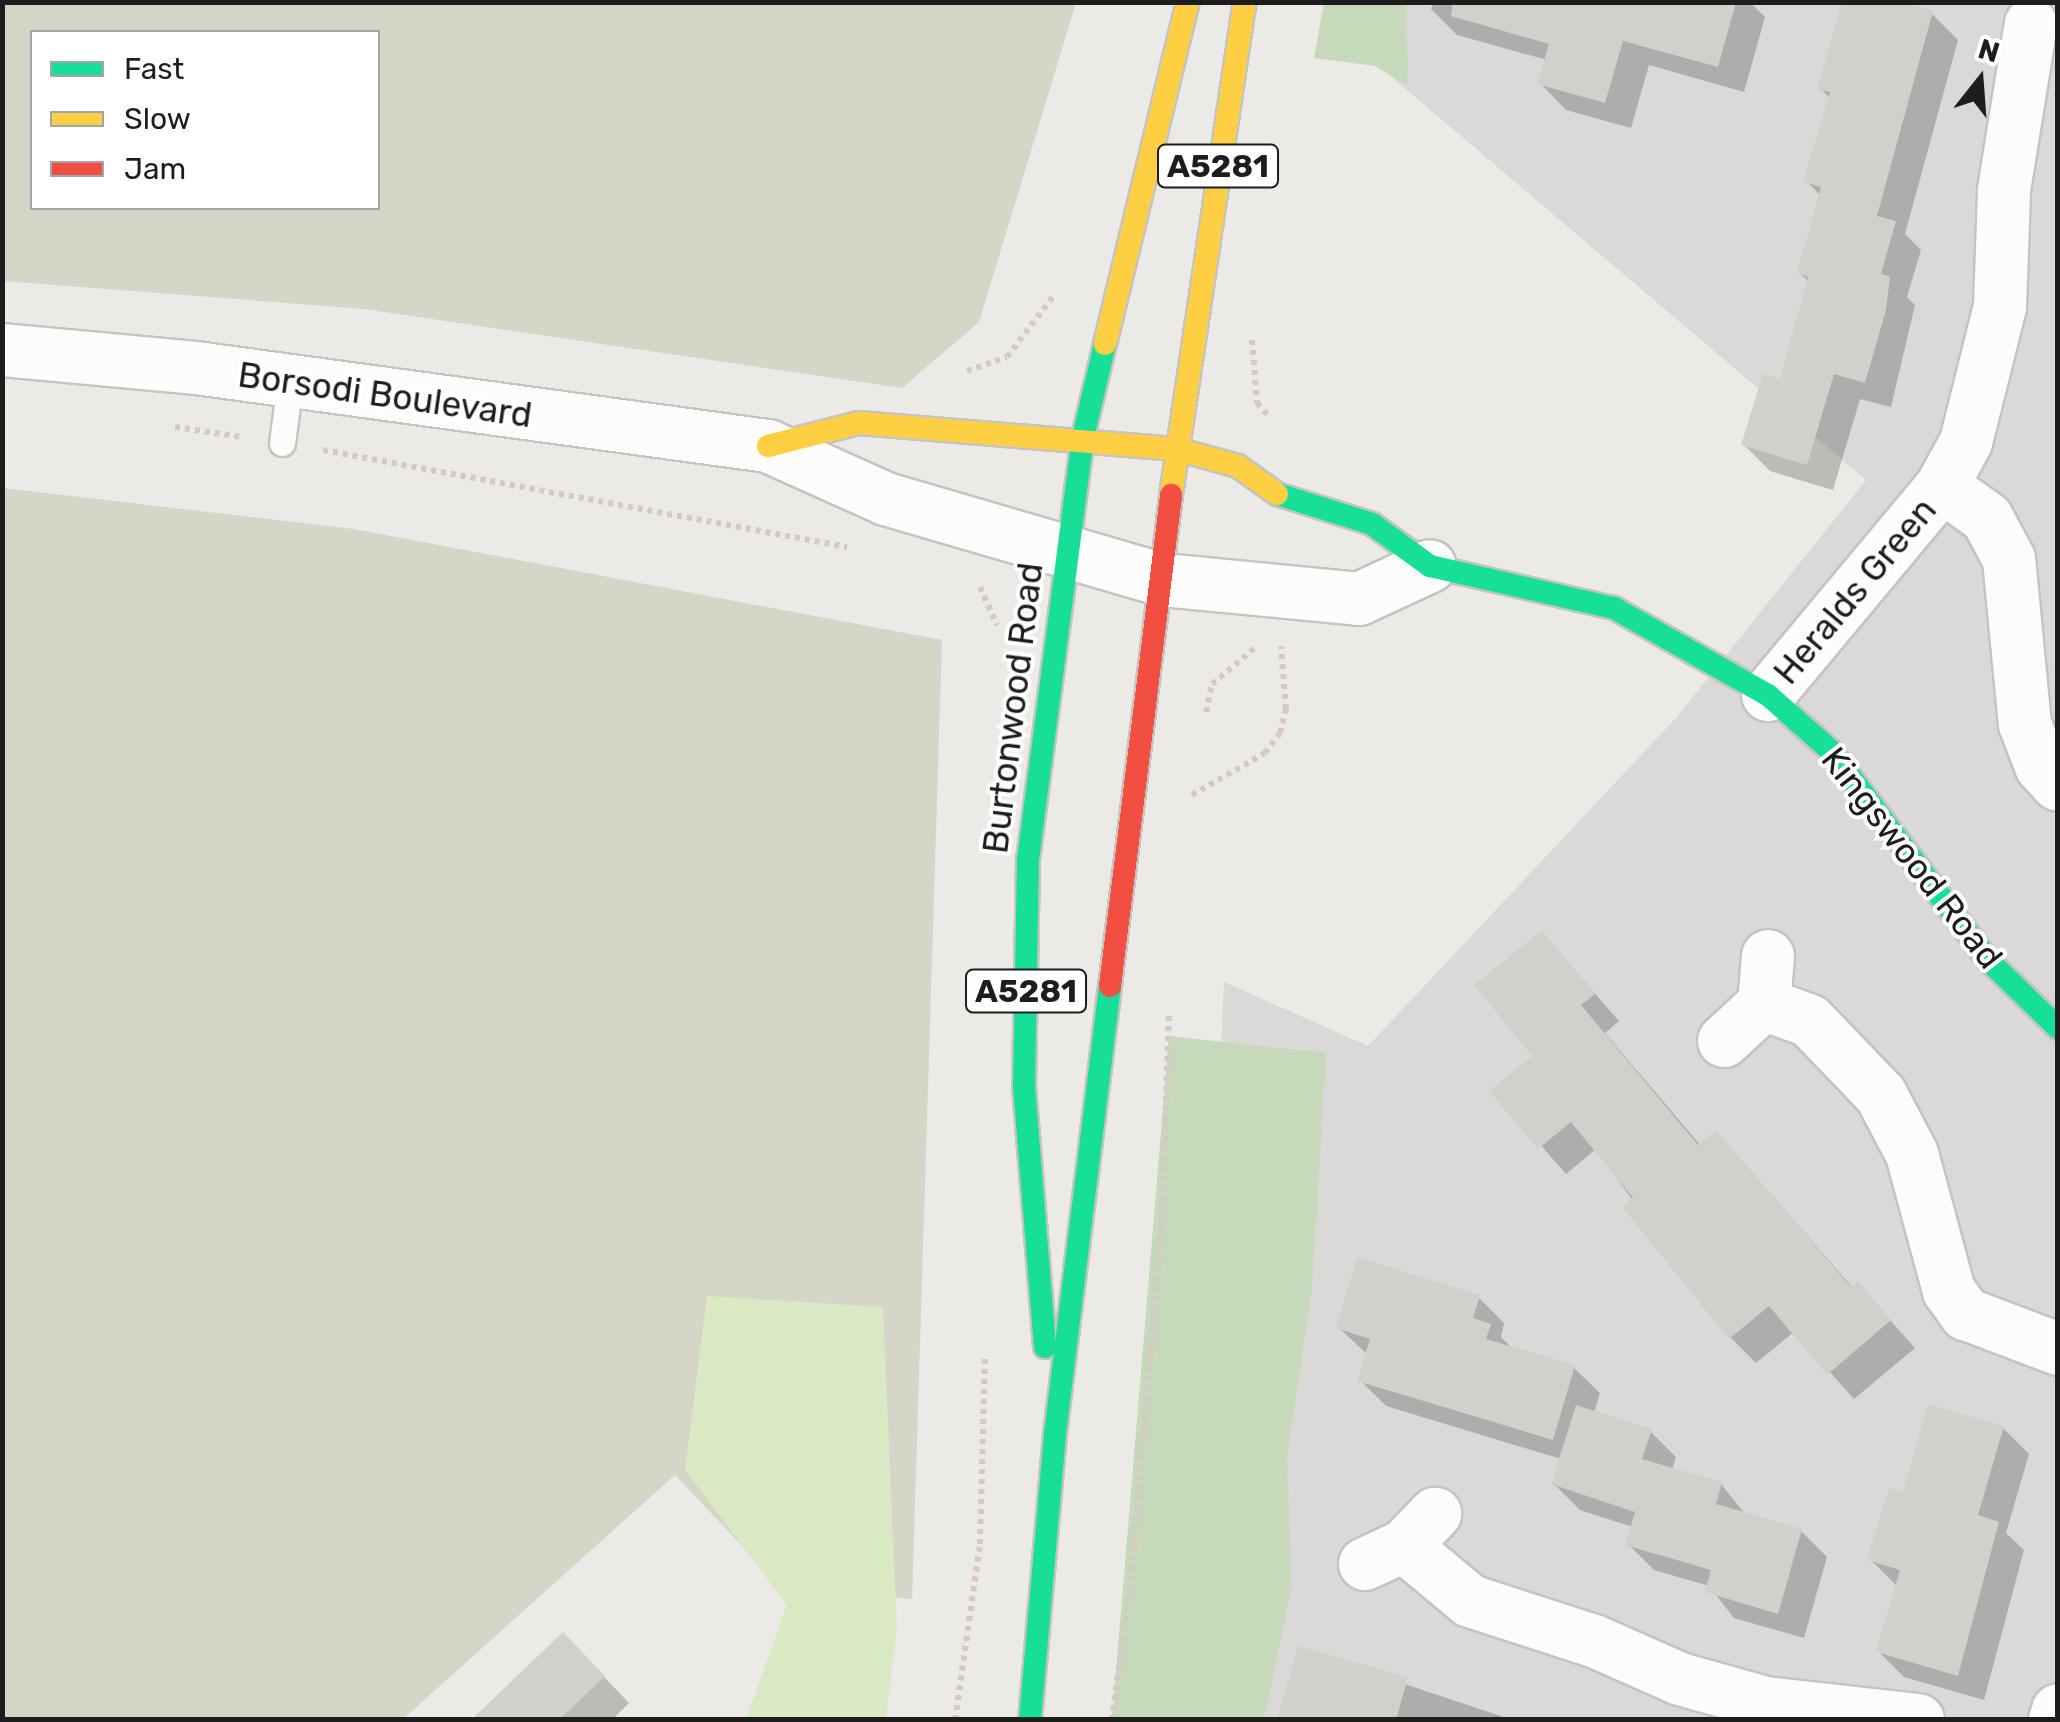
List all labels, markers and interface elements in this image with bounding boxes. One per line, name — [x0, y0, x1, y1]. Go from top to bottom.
legend — [30, 30, 380, 210]
north arrow — [1930, 30, 2030, 130]
text: N — [1974, 32, 2003, 70]
text: Fast — [124, 51, 184, 87]
text: Slow — [124, 101, 191, 137]
road number: A5281 — [1156, 139, 1280, 193]
text: Jam — [124, 151, 186, 187]
street label: Borsodi Boulevard — [235, 354, 535, 436]
street label: Heralds Green — [1765, 489, 1945, 693]
street label: Burtonwood Road — [974, 560, 1052, 856]
street label: Kingswood Road — [1813, 739, 2011, 977]
road number: A5281 — [964, 964, 1088, 1018]

